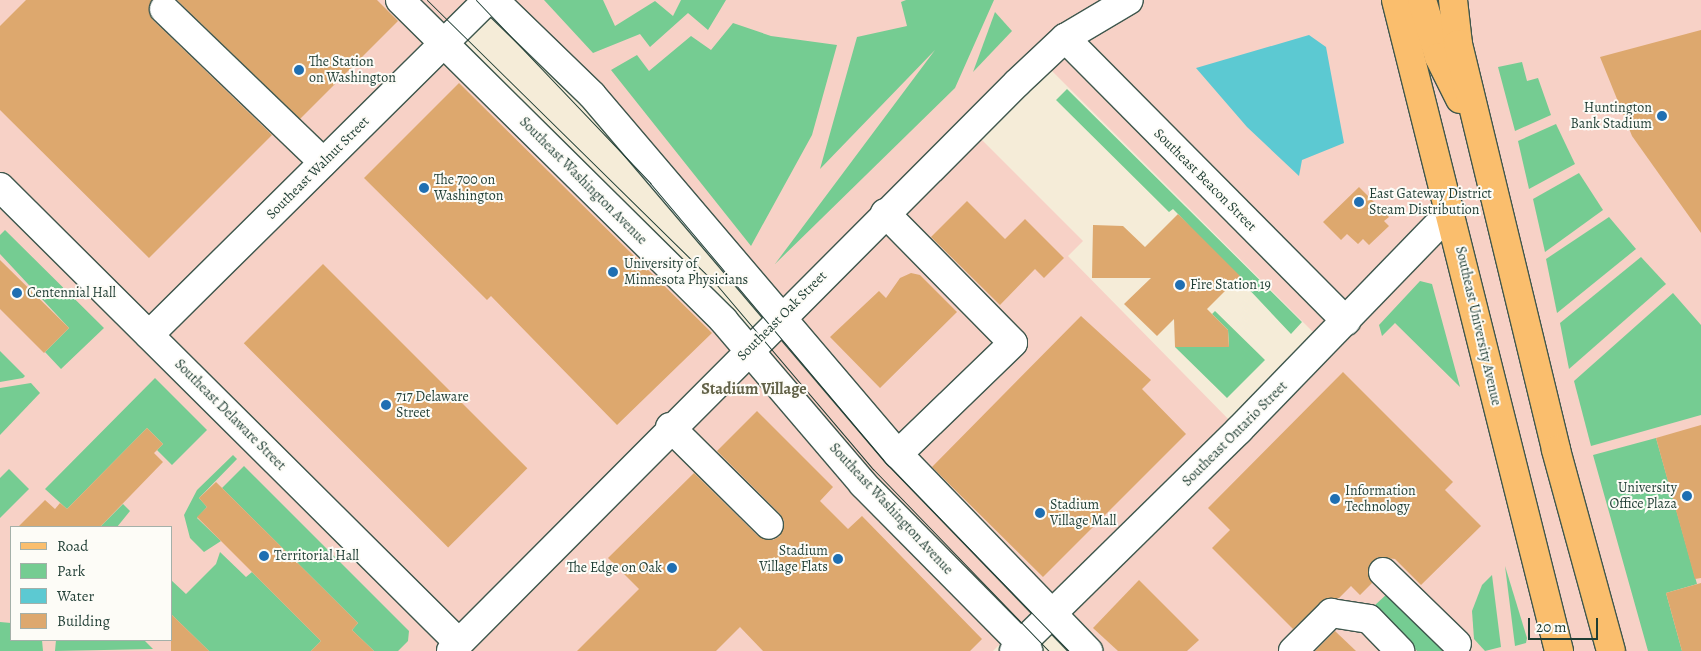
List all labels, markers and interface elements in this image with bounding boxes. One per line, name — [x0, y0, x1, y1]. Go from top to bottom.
place label: The Station on Washington — [309, 54, 396, 86]
marker: The Station on Washington — [293, 64, 305, 76]
place label: Huntington Bank Stadium — [1570, 100, 1652, 132]
marker: Huntington Bank Stadium — [1656, 110, 1668, 122]
street label: Southeast Walnut Street — [263, 113, 373, 223]
street label: Southeast Washington Avenue — [516, 114, 650, 248]
street label: Southeast Beacon Street — [1150, 125, 1260, 235]
place label: The 700 on Washington — [434, 172, 503, 204]
marker: The 700 on Washington — [418, 182, 430, 194]
place label: East Gateway District Steam Distribution — [1369, 186, 1492, 218]
marker: East Gateway District Steam Distribution — [1353, 196, 1365, 208]
street label: Southeast University Avenue — [1451, 245, 1505, 407]
place label: University of Minnesota Physicians — [624, 256, 748, 288]
marker: University of Minnesota Physicians — [606, 265, 620, 279]
street label: Southeast Oak Street — [734, 268, 830, 364]
place label: Fire Station 19 — [1190, 277, 1271, 293]
marker: Fire Station 19 — [1174, 279, 1186, 291]
place label: Centennial Hall — [27, 285, 116, 301]
marker: Centennial Hall — [11, 287, 23, 299]
street label: Southeast Delaware Street — [171, 356, 289, 474]
street label: Southeast Ontario Street — [1179, 378, 1291, 490]
district label: Stadium Village — [701, 379, 807, 399]
place label: 717 Delaware Street — [396, 389, 469, 422]
marker: 717 Delaware Street — [380, 399, 392, 411]
street label: Southeast Washington Avenue — [826, 440, 956, 578]
place label: University Office Plaza — [1610, 480, 1677, 512]
place label: Information Technology — [1345, 483, 1416, 516]
marker: University Office Plaza — [1681, 490, 1693, 502]
marker: Information Technology — [1329, 493, 1341, 505]
place label: Stadium Village Mall — [1050, 497, 1116, 530]
marker: Stadium Village Mall — [1034, 507, 1046, 519]
legend — [10, 526, 172, 641]
text: Road — [57, 536, 88, 556]
place label: Stadium Village Flats — [759, 543, 828, 576]
place label: Territorial Hall — [274, 548, 359, 564]
marker: Territorial Hall — [258, 550, 270, 562]
marker: Stadium Village Flats — [832, 553, 844, 565]
place label: The Edge on Oak — [567, 560, 662, 576]
text: Park — [57, 561, 85, 581]
marker: The Edge on Oak — [666, 562, 678, 574]
text: Water — [57, 586, 94, 606]
scale bar — [1531, 608, 1601, 640]
text: Building — [57, 611, 110, 631]
text: 20 m — [1536, 617, 1567, 637]

